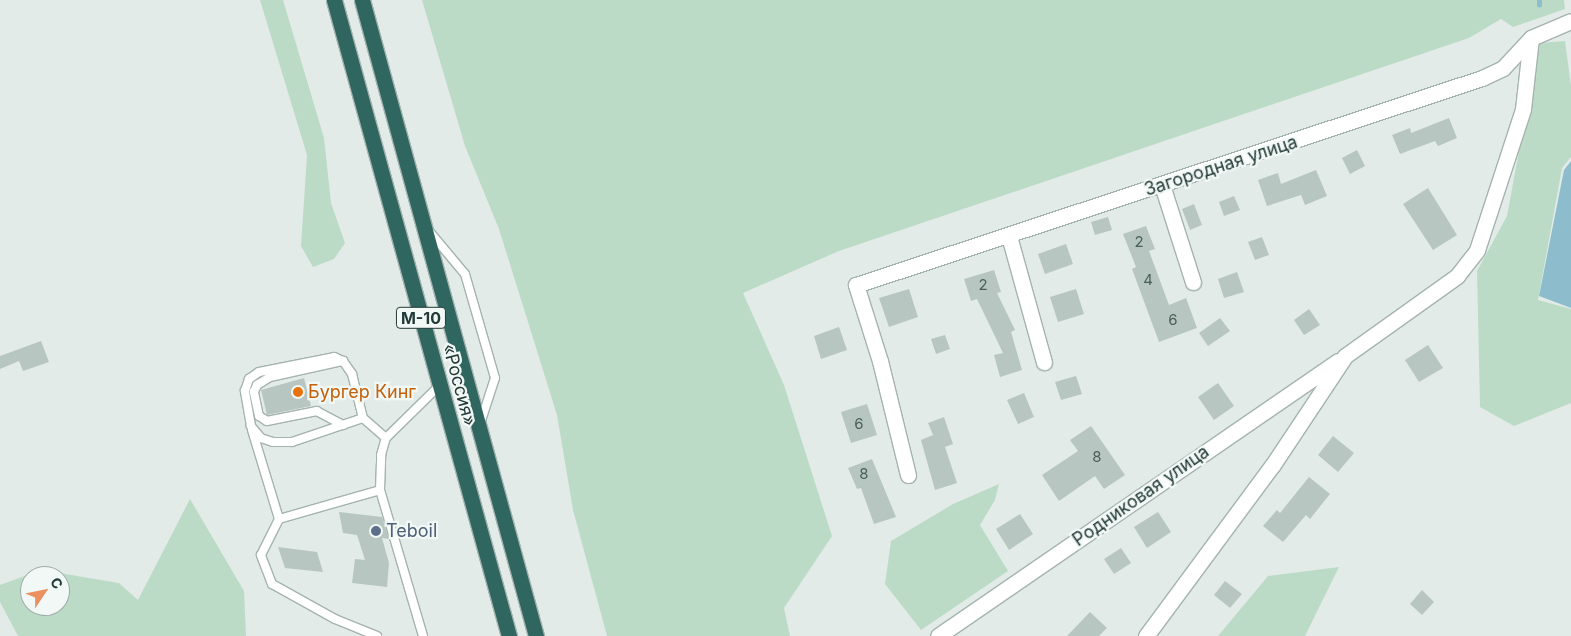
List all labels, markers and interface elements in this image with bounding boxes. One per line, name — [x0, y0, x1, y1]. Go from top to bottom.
street label: Загородная улица — [1142, 131, 1300, 201]
house number: 2 — [1134, 233, 1144, 251]
house number: 4 — [1143, 271, 1153, 289]
house number: 2 — [978, 276, 988, 294]
road number: М-10 — [395, 304, 447, 332]
house number: 6 — [1168, 311, 1178, 329]
street label: «Россия» — [438, 341, 480, 429]
place label: Бургер Кинг — [308, 381, 416, 403]
marker: Бургер Кинг — [292, 386, 304, 398]
house number: 6 — [854, 415, 864, 433]
street label: Родниковая улица — [1069, 441, 1213, 551]
house number: 8 — [1092, 448, 1102, 466]
house number: 8 — [859, 465, 869, 483]
place label: Teboil — [386, 520, 437, 542]
marker: Teboil — [370, 525, 382, 537]
north arrow — [20, 566, 70, 616]
text: С — [47, 574, 67, 592]

